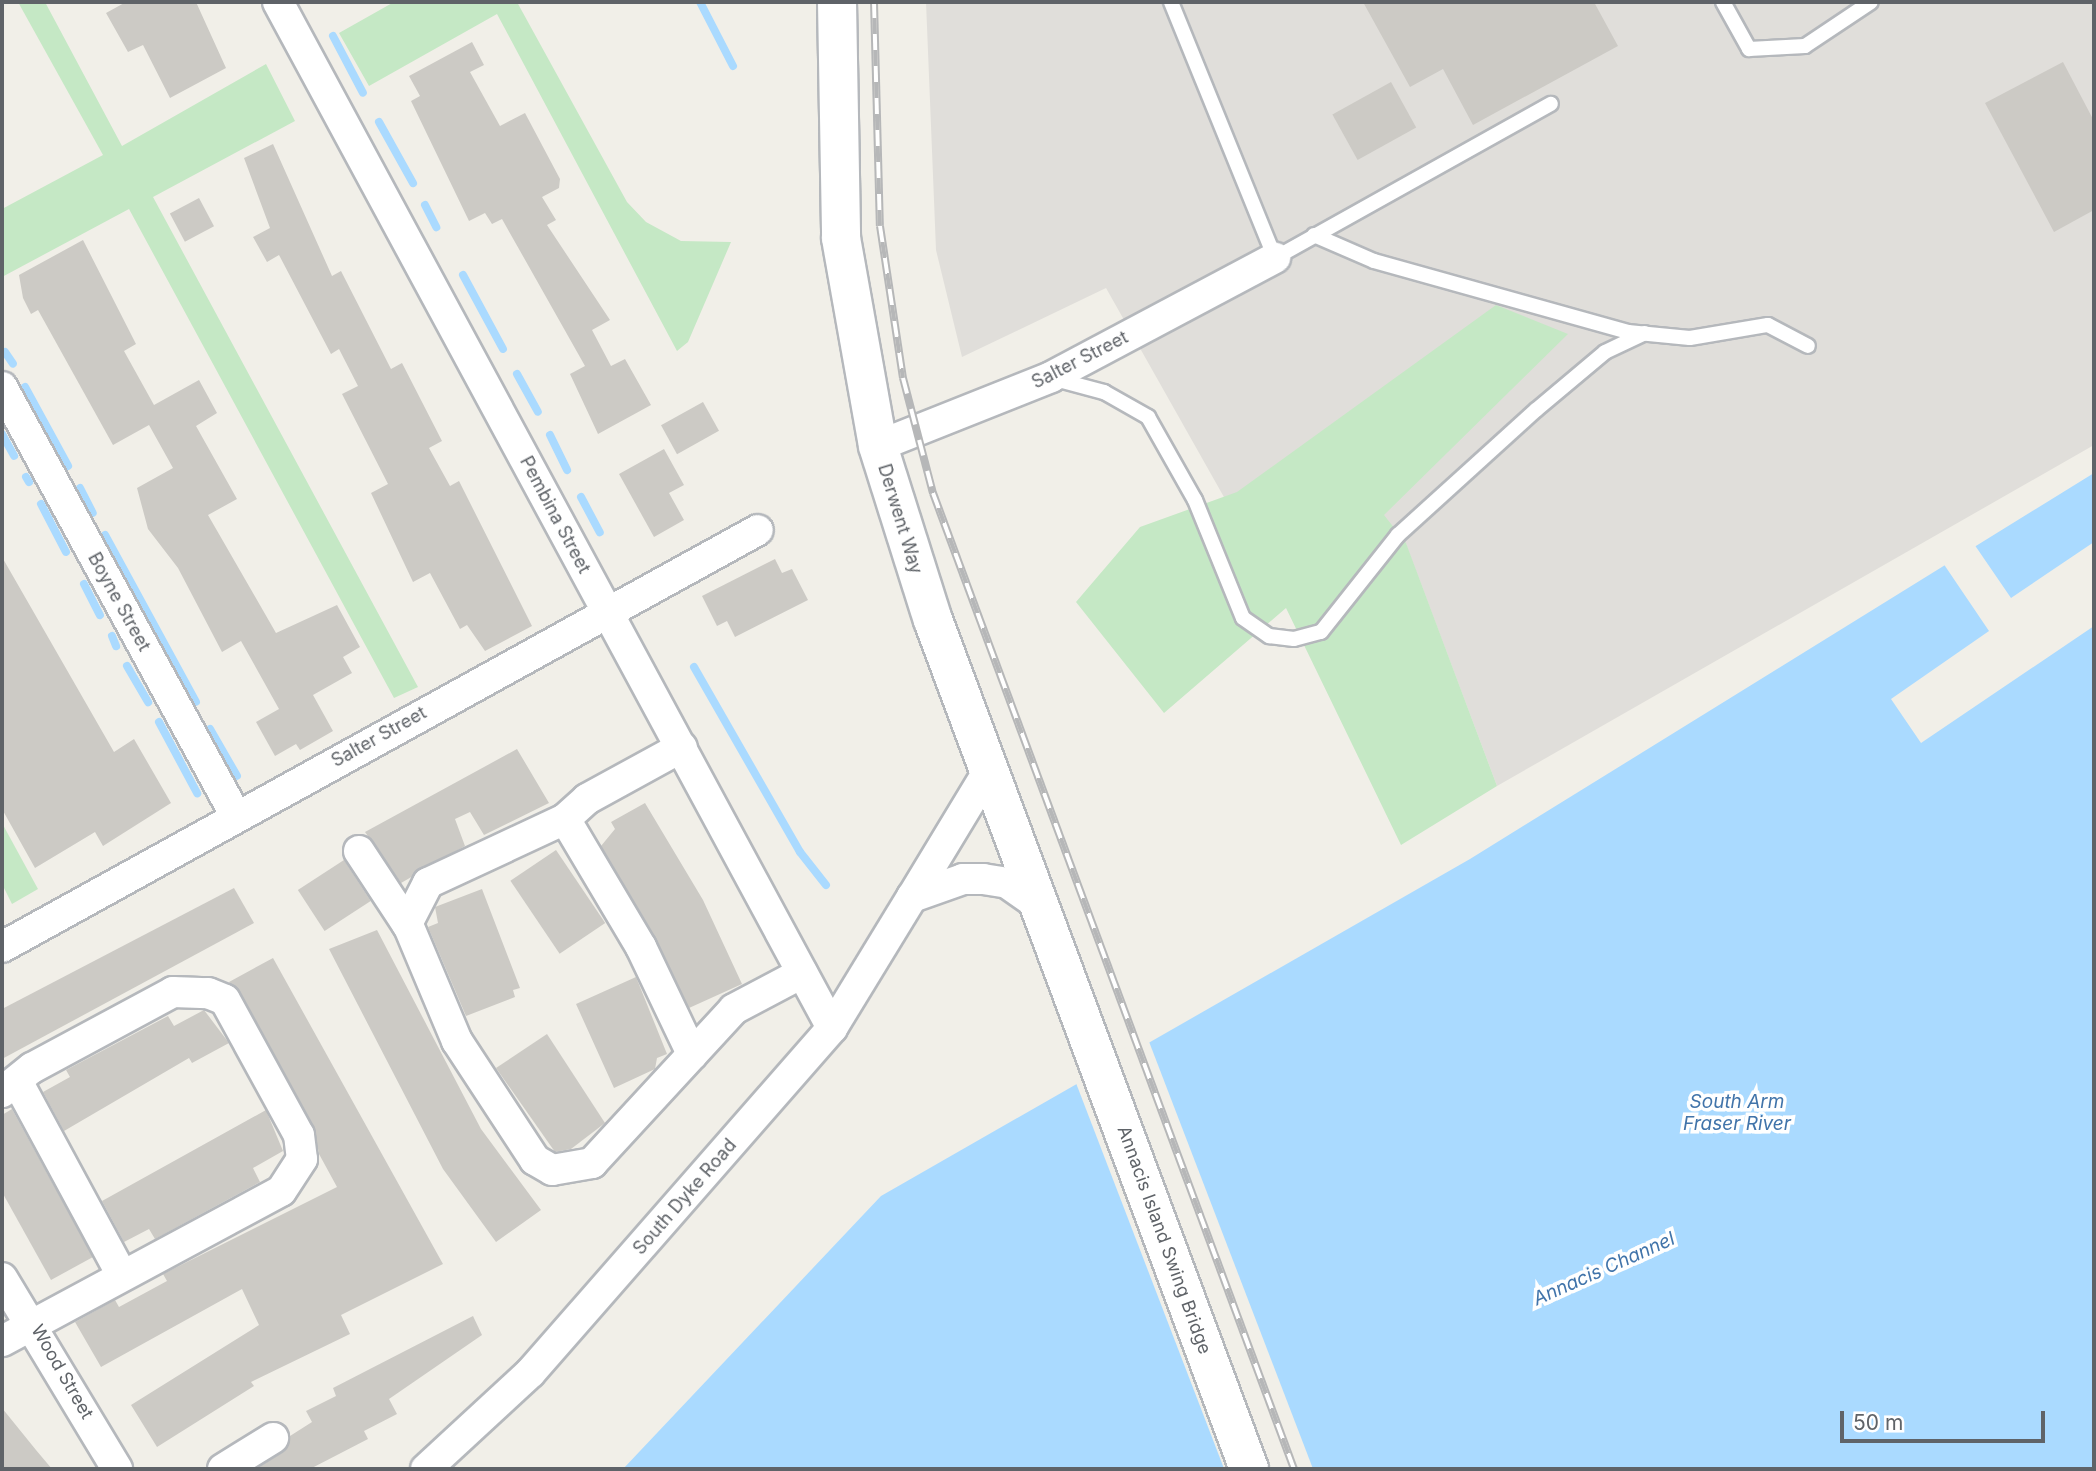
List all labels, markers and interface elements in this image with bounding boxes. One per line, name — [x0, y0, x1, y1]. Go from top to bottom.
street label: Salter Street — [1028, 327, 1132, 393]
street label: Pembina Street — [515, 453, 595, 577]
street label: Derwent Way — [873, 461, 927, 577]
street label: Boyne Street — [83, 549, 155, 655]
street label: Salter Street — [328, 702, 430, 772]
water label: South Arm Fraser River — [1683, 1091, 1791, 1135]
street label: Annacis Island Swing Bridge — [1113, 1123, 1215, 1357]
street label: South Dyke Road — [629, 1135, 741, 1259]
water label: Annacis Channel — [1530, 1228, 1678, 1310]
street label: Wood Street — [26, 1321, 98, 1423]
scale bar — [1844, 1398, 2049, 1442]
text: 50 m — [1853, 1410, 1903, 1435]

